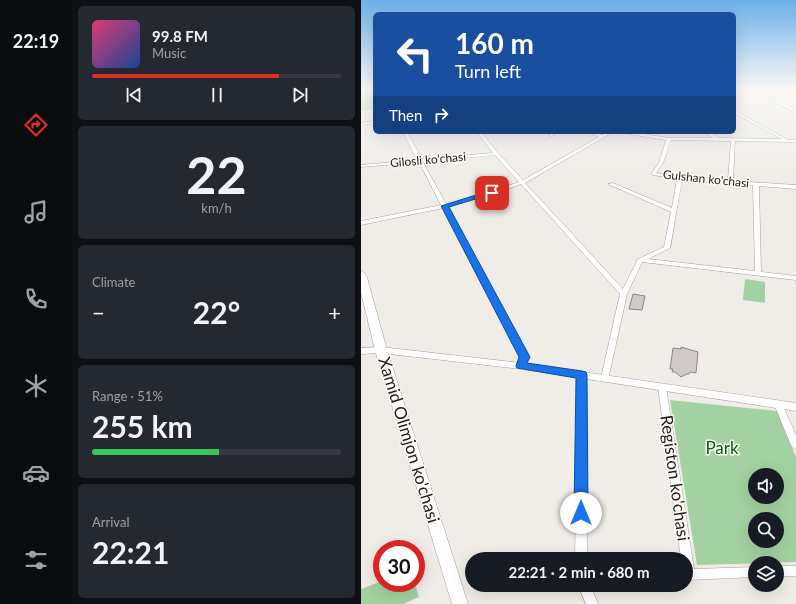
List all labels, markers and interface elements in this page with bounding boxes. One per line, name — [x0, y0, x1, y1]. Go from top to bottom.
text: 160 m — [455, 26, 534, 60]
text: 99.8 FM — [152, 27, 208, 45]
icon: left — [389, 28, 441, 80]
text: 22:19 — [13, 30, 59, 52]
text: Music — [152, 45, 186, 61]
text: Turn left — [455, 60, 521, 82]
icon: previous — [123, 84, 145, 106]
icon: pause — [206, 84, 228, 106]
icon: next — [289, 84, 311, 106]
icon: right — [430, 104, 452, 126]
text: Then — [389, 106, 422, 124]
icon: directions — [22, 111, 50, 139]
text: 22 — [186, 143, 247, 205]
street label: Gilosli ko'chasi — [389, 149, 467, 170]
street label: Gulshan ko'chasi — [662, 167, 750, 191]
pin — [475, 176, 509, 210]
icon: arrive — [481, 182, 503, 204]
icon: music — [22, 198, 50, 226]
text: km/h — [201, 200, 232, 216]
text: Climate — [92, 274, 135, 290]
icon: phone — [22, 285, 50, 313]
text: 22° — [193, 294, 240, 330]
text: − — [92, 299, 105, 326]
text: + — [328, 299, 341, 326]
street label: Xamid Olimjon ko'chasi — [374, 354, 445, 525]
icon: climate — [22, 372, 50, 400]
text: Range · 51% — [92, 388, 163, 404]
text: 255 km — [92, 408, 193, 444]
street label: Registon ko'chasi — [656, 414, 695, 542]
park label: Park — [705, 437, 739, 458]
icon: car — [22, 459, 50, 487]
map controls — [748, 468, 784, 592]
button: sound — [748, 468, 784, 504]
position arrow — [560, 492, 602, 534]
button: search — [748, 512, 784, 548]
text: Arrival — [92, 514, 129, 530]
text: 22:21 — [92, 534, 169, 570]
speed limit sign: 30 — [373, 540, 425, 592]
icon: filters — [22, 546, 50, 574]
button: layers — [748, 556, 784, 592]
text: 22:21 · 2 min · 680 m — [509, 563, 649, 581]

